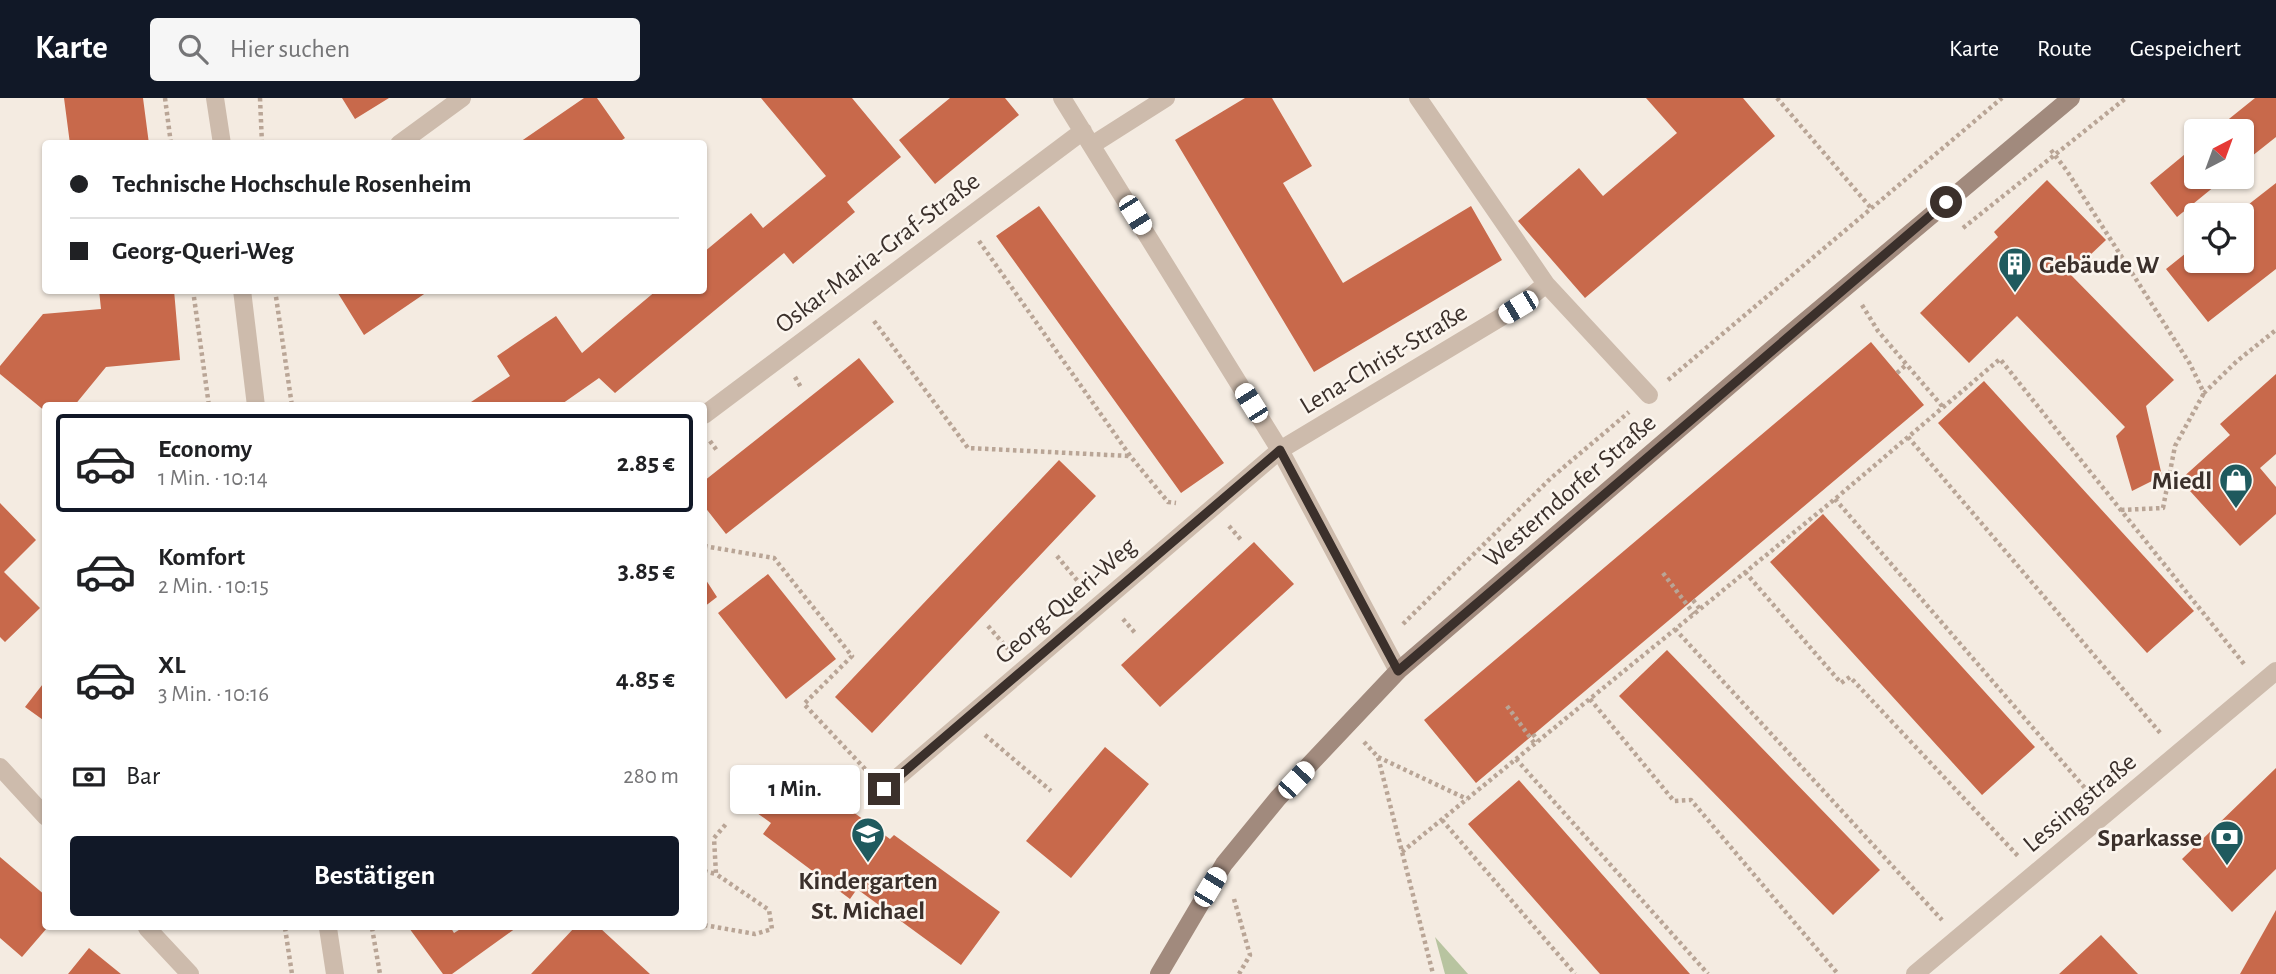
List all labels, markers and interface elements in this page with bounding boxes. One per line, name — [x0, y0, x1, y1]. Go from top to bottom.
search box — [150, 18, 640, 81]
icon: search — [174, 30, 212, 68]
text: Karte — [35, 32, 108, 65]
text: Hier suchen — [230, 36, 350, 62]
text: Karte — [1949, 37, 1999, 61]
text: Route — [2037, 37, 2092, 61]
text: Gespeichert — [2130, 37, 2241, 61]
north arrow — [2184, 119, 2254, 189]
map controls — [2184, 119, 2254, 273]
street label: Oskar-Maria-Graf-Straße — [771, 168, 985, 338]
text: Technische Hochschule Rosenheim — [112, 171, 472, 197]
route start — [1930, 186, 1962, 218]
car — [1115, 192, 1156, 238]
button: locate — [2184, 203, 2254, 273]
text: Georg-Queri-Weg — [112, 238, 294, 264]
building icon: Gebäude W — [1996, 245, 2034, 294]
place label: Gebäude W — [2039, 252, 2160, 278]
car — [1495, 287, 1542, 327]
street label: Lena-Christ-Straße — [1295, 299, 1472, 419]
car — [1231, 380, 1272, 426]
street label: Westerndorfer Straße — [1478, 409, 1661, 572]
icon: car — [74, 432, 137, 495]
text: Economy — [158, 436, 252, 462]
text: 2.85 € — [617, 450, 675, 476]
shop icon: Miedl — [2217, 461, 2255, 510]
text: 1 Min. · 10:14 — [158, 467, 268, 490]
place label: Miedl — [2152, 468, 2212, 494]
street label: Georg-Queri-Weg — [990, 533, 1141, 669]
icon: car — [74, 540, 137, 603]
text: Komfort — [158, 544, 245, 570]
text: 3.85 € — [618, 558, 675, 584]
text: 2 Min. · 10:15 — [158, 575, 269, 598]
icon: car — [74, 648, 137, 711]
text: XL — [158, 652, 185, 678]
text: 4.85 € — [616, 666, 675, 692]
text: 3 Min. · 10:16 — [158, 683, 269, 706]
street label: Lessingstraße — [2018, 748, 2141, 857]
car — [1274, 757, 1319, 803]
icon: cash — [70, 758, 108, 796]
text: Bar — [126, 763, 160, 789]
callout: 1 Min. — [730, 764, 860, 814]
text: 280 m — [623, 765, 679, 788]
route end — [868, 773, 900, 805]
text: 1 Min. — [768, 778, 822, 801]
school or university icon: Kindergarten St. Michael — [849, 815, 887, 864]
bank icon: Sparkasse — [2208, 818, 2246, 867]
place label: Sparkasse — [2097, 825, 2202, 851]
button: Bestätigen — [70, 836, 679, 916]
car — [1191, 864, 1230, 910]
place label: Kindergarten St. Michael — [798, 868, 938, 924]

